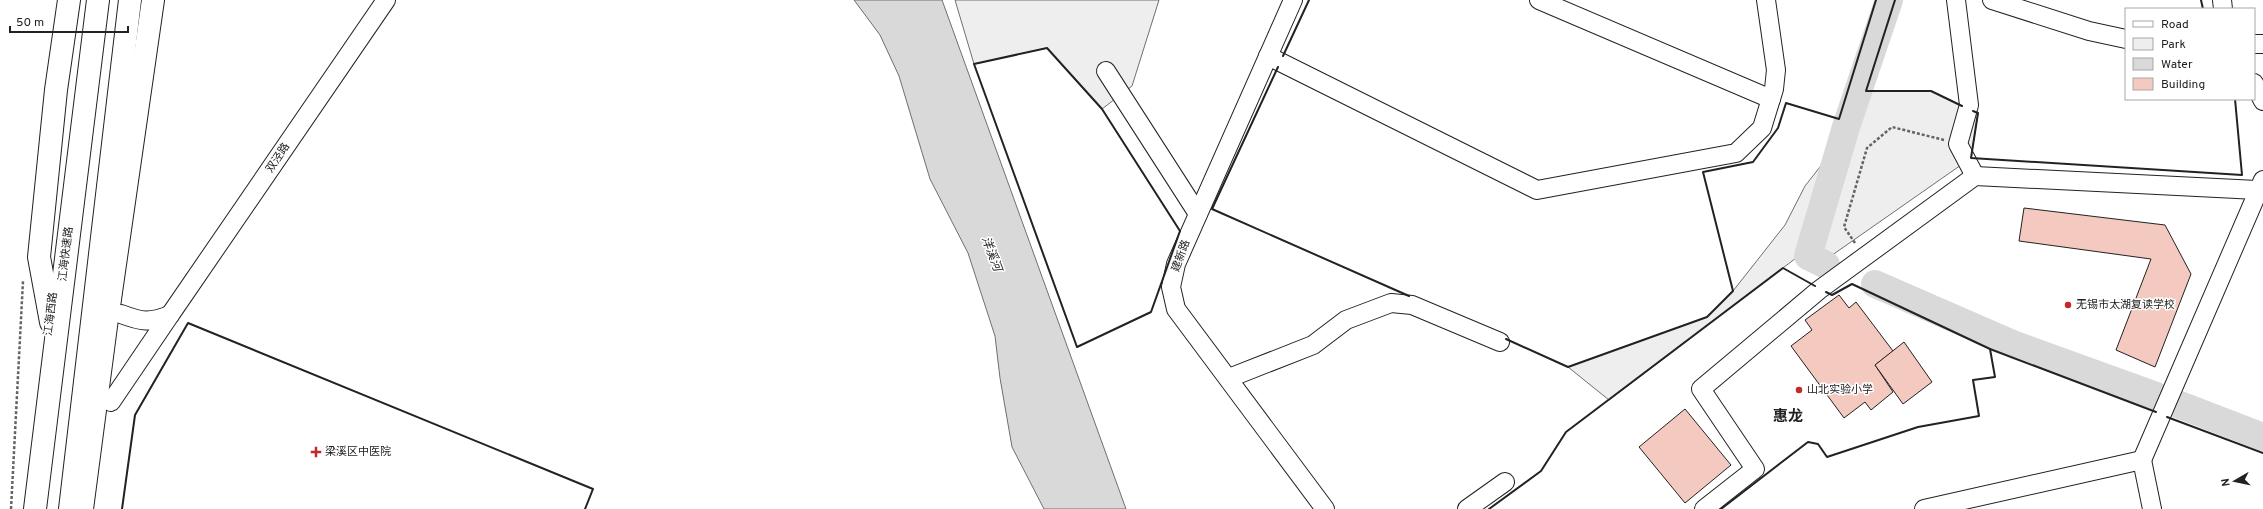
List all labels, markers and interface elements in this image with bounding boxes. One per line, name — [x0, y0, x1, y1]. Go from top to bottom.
scale bar — [10, 8, 128, 34]
legend — [2125, 8, 2255, 100]
text: 50 m — [16, 15, 44, 31]
text: Road — [2161, 17, 2189, 33]
text: Park — [2161, 37, 2186, 53]
text: Water — [2161, 57, 2193, 73]
text: Building — [2161, 77, 2205, 93]
street label: 双泾路 — [263, 140, 293, 176]
street label: 江海快速路 — [56, 226, 76, 282]
water label: 洋溪河 — [977, 234, 1006, 276]
street label: 建新路 — [1169, 238, 1193, 274]
street label: 江海西路 — [41, 291, 61, 337]
place label: 无锡市太湖复读学校 — [2076, 298, 2175, 312]
marker: 无锡市太湖复读学校 — [2063, 300, 2073, 310]
place label: 山北实验小学 — [1807, 383, 1873, 397]
marker: 山北实验小学 — [1794, 385, 1804, 395]
district label: 惠龙 — [1773, 407, 1803, 427]
place label: 梁溪区中医院 — [325, 445, 391, 459]
marker: 梁溪区中医院 — [310, 446, 322, 458]
north arrow — [2215, 461, 2255, 501]
text: N — [2219, 477, 2234, 487]

